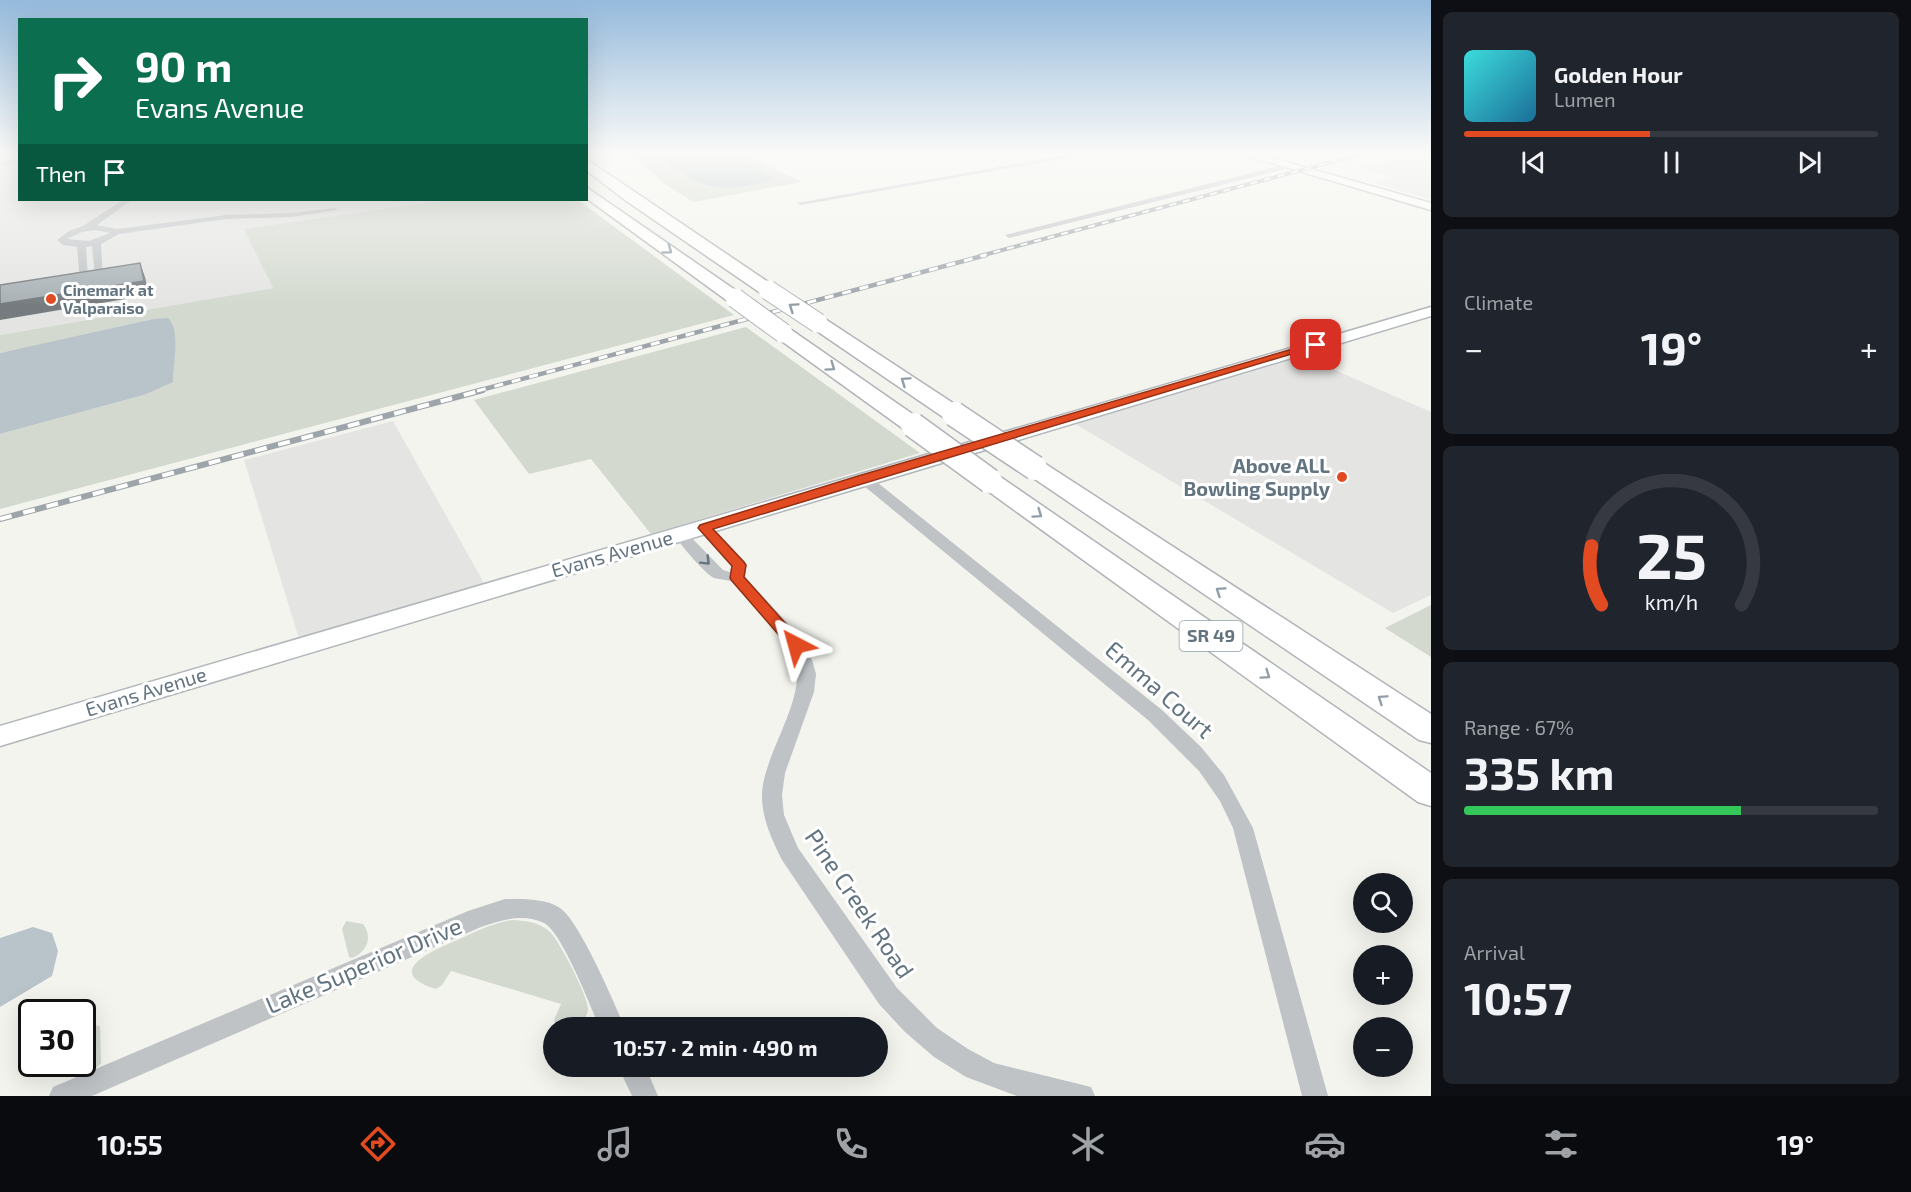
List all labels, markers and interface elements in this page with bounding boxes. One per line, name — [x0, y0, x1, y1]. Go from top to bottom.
text: 90 m — [135, 40, 232, 90]
icon: right — [36, 42, 114, 120]
text: Golden Hour — [1554, 61, 1683, 87]
text: Lumen — [1554, 87, 1616, 111]
text: Evans Avenue — [135, 91, 304, 123]
icon: previous — [1517, 146, 1550, 179]
icon: pause — [1655, 146, 1688, 179]
icon: next — [1793, 146, 1826, 179]
icon: arrive — [98, 156, 131, 189]
text: Then — [36, 160, 86, 186]
one-way arrow — [661, 243, 672, 254]
place label: Cinemark at Valparaiso — [63, 280, 154, 317]
text: Climate — [1464, 290, 1533, 314]
marker: Cinemark at Valparaiso — [44, 292, 58, 306]
one-way arrow — [789, 303, 800, 314]
pin — [1290, 319, 1341, 370]
text: 19° — [1641, 320, 1702, 374]
icon: arrive — [1299, 328, 1332, 361]
text: − — [1464, 328, 1483, 368]
text: + — [1860, 328, 1878, 368]
one-way arrow — [824, 360, 835, 371]
one-way arrow — [901, 377, 911, 389]
place label: Above ALL Bowling Supply — [1184, 453, 1331, 501]
marker: Above ALL Bowling Supply — [1335, 470, 1349, 484]
one-way arrow — [1031, 507, 1042, 518]
text: 25 — [1636, 517, 1706, 592]
street label: Evans Avenue — [548, 524, 675, 582]
one-way arrow — [699, 554, 710, 565]
one-way arrow — [1216, 586, 1226, 598]
text: km/h — [1644, 589, 1698, 614]
position arrow — [764, 613, 828, 677]
road number: SR 49 — [1180, 621, 1242, 651]
street label: Emma Court — [1100, 634, 1220, 744]
street label: Evans Avenue — [82, 661, 209, 721]
one-way arrow — [1259, 668, 1270, 679]
one-way arrow — [1378, 695, 1389, 706]
text: Range · 67% — [1464, 715, 1574, 739]
text: 335 km — [1464, 745, 1614, 799]
street label: Pine Creek Road — [800, 823, 921, 983]
map controls — [1353, 873, 1413, 1077]
button: search — [1353, 873, 1413, 933]
street label: Lake Superior Drive — [261, 910, 466, 1019]
text: Arrival — [1464, 940, 1525, 964]
button: + — [1353, 945, 1413, 1005]
text: 10:57 — [1464, 970, 1572, 1024]
speed limit sign: 30 — [18, 999, 96, 1077]
button: − — [1353, 1017, 1413, 1077]
text: 10:57 · 2 min · 490 m — [613, 1034, 818, 1060]
icon: directions — [357, 1123, 399, 1165]
icon: music — [594, 1123, 636, 1165]
icon: phone — [830, 1123, 872, 1165]
icon: climate — [1067, 1123, 1109, 1165]
icon: car — [1304, 1123, 1346, 1165]
icon: filters — [1540, 1123, 1582, 1165]
text: 10:55 — [97, 1128, 163, 1160]
text: 19° — [1777, 1128, 1814, 1160]

